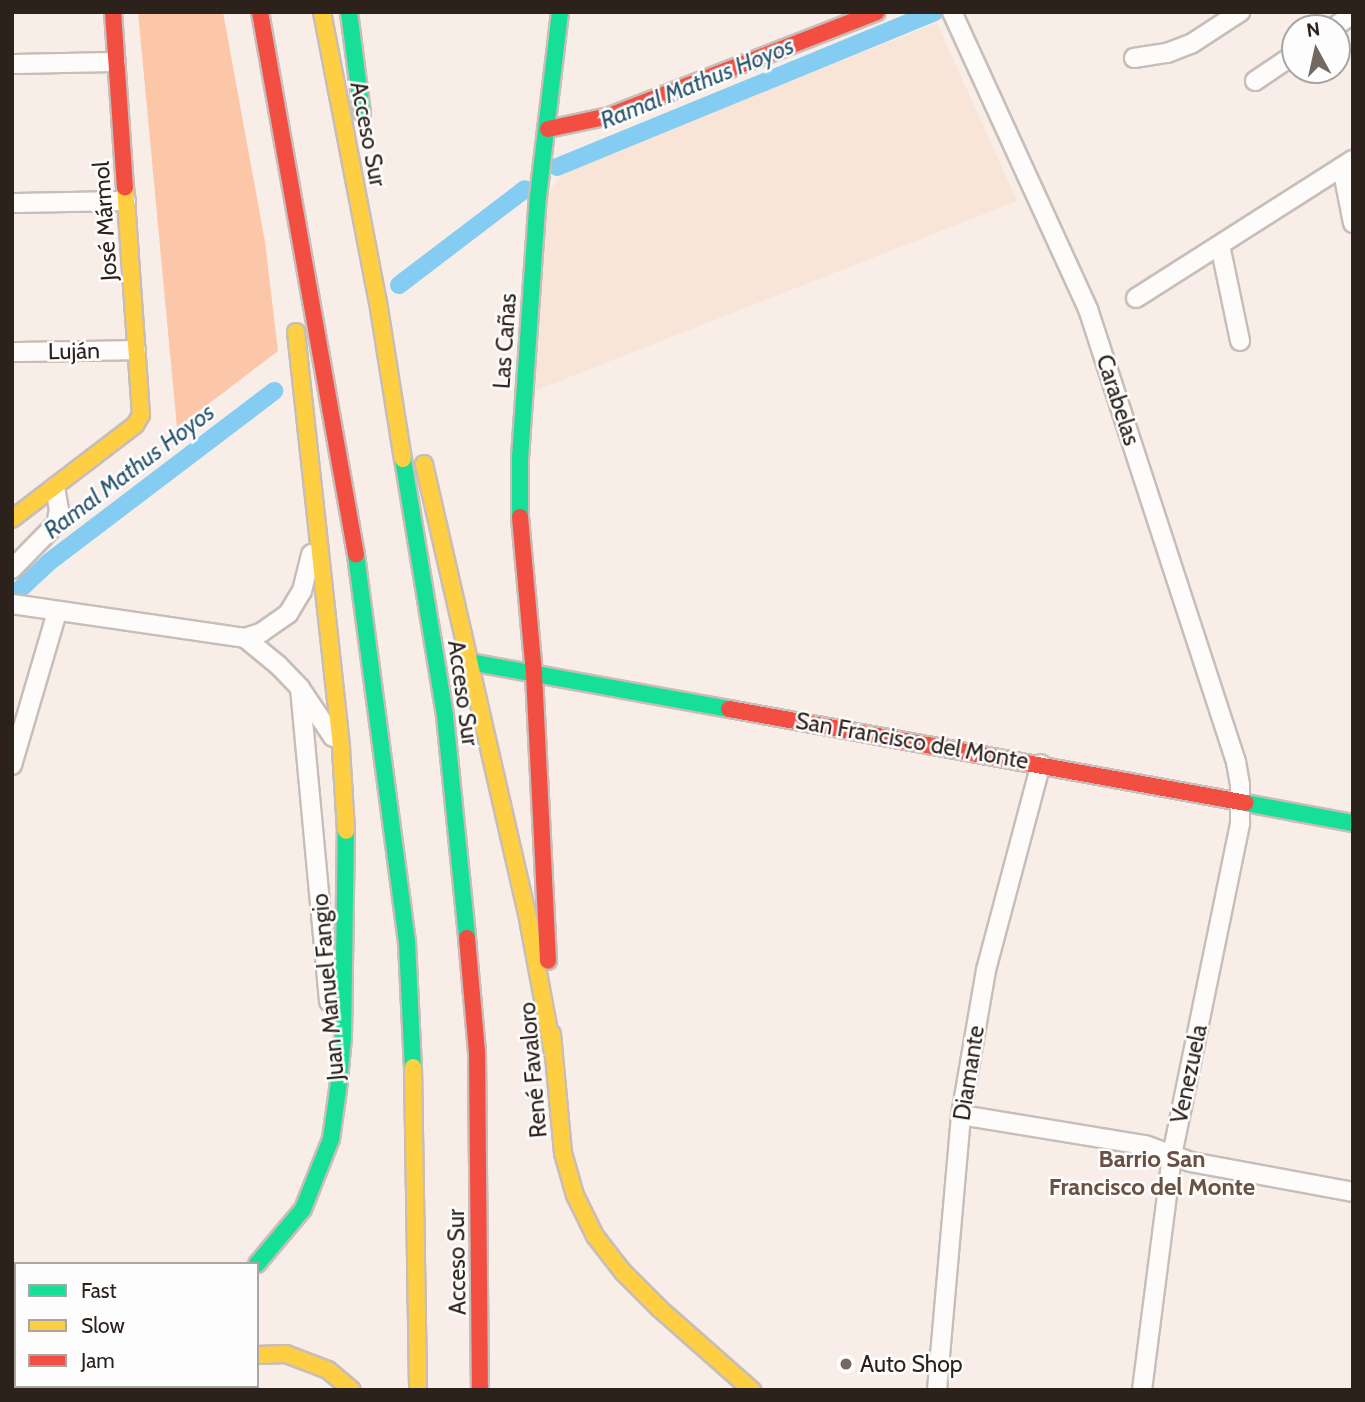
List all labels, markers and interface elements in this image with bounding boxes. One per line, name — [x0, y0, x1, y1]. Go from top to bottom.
north arrow — [1281, 14, 1351, 84]
text: N — [1305, 17, 1322, 42]
water label: Ramal Mathus Hoyos — [596, 31, 798, 135]
street label: Acceso Sur — [344, 79, 392, 189]
street label: José Mármol — [87, 160, 123, 282]
street label: Las Cañas — [488, 292, 522, 390]
street label: Luján — [48, 337, 100, 365]
street label: Carabelas — [1090, 351, 1146, 449]
water label: Ramal Mathus Hoyos — [38, 397, 220, 545]
street label: Acceso Sur — [442, 638, 484, 748]
street label: San Francisco del Monte — [794, 707, 1030, 775]
street label: Juan Manuel Fangio — [306, 892, 350, 1082]
street label: René Favaloro — [513, 1001, 553, 1139]
street label: Venezuela — [1165, 1022, 1213, 1126]
street label: Diamante — [948, 1024, 990, 1122]
district label: Barrio San Francisco del Monte — [1049, 1145, 1255, 1201]
street label: Acceso Sur — [442, 1209, 472, 1315]
legend — [14, 1262, 259, 1388]
text: Fast — [81, 1278, 117, 1303]
text: Slow — [81, 1313, 125, 1338]
text: Jam — [81, 1348, 115, 1373]
place label: Auto Shop — [860, 1350, 963, 1378]
marker: Auto Shop — [838, 1356, 854, 1372]

